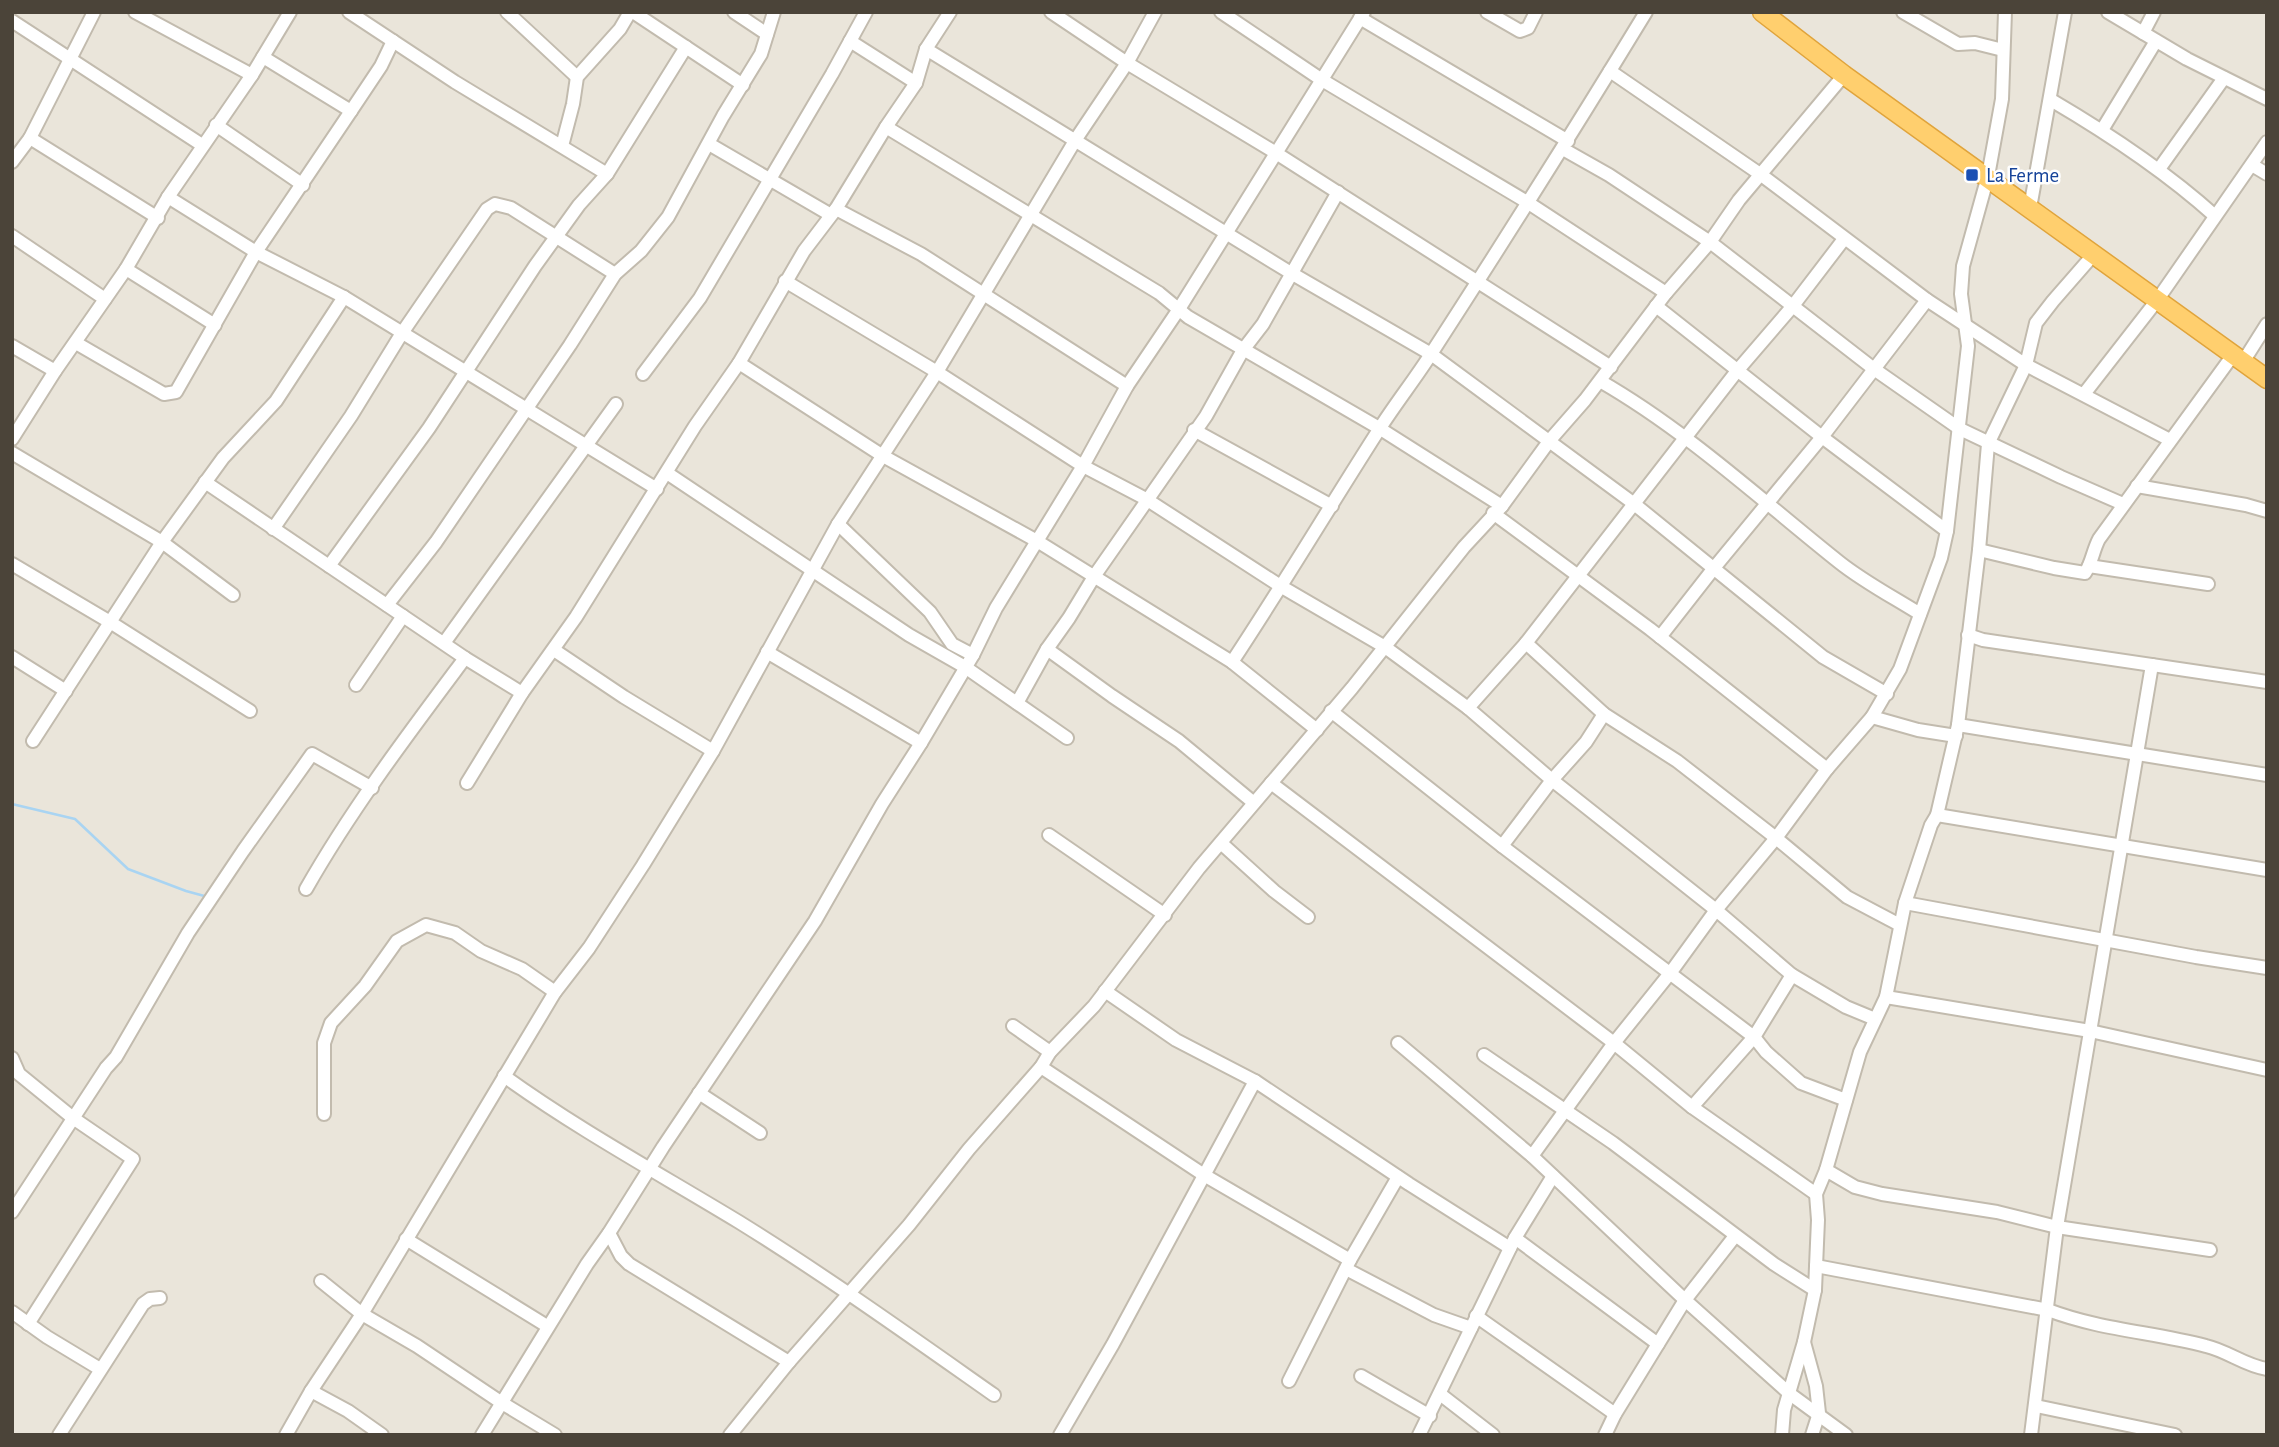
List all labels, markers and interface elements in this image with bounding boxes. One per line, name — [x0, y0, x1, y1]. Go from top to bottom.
place label: La Ferme — [1986, 165, 2059, 186]
marker: La Ferme — [1964, 167, 1980, 183]

